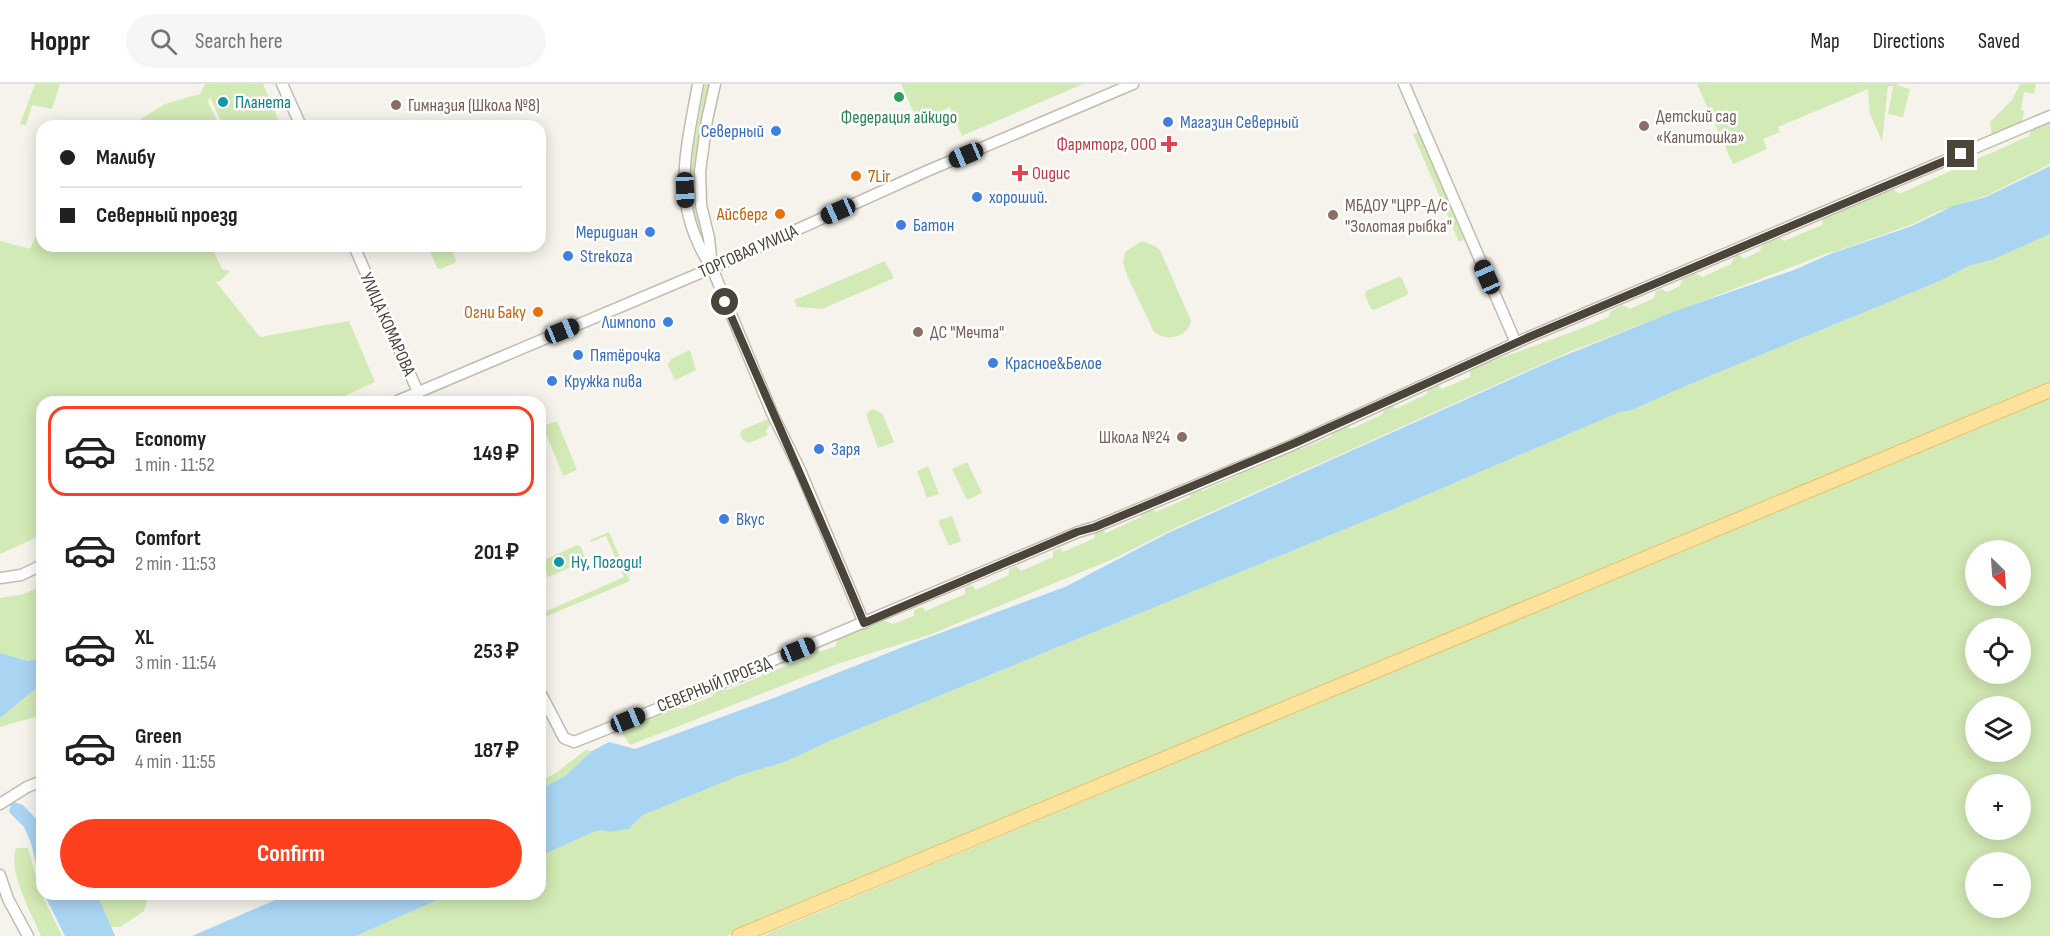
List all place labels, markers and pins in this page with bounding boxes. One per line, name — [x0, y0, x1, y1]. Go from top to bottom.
marker: Федерация айкидо — [892, 90, 906, 104]
place label: Планета — [235, 92, 291, 113]
marker: Планета — [216, 95, 230, 109]
place label: Гимназия (Школа №8) — [408, 95, 540, 116]
marker: Гимназия (Школа №8) — [389, 98, 403, 112]
place label: Детский сад «Капитошка» — [1656, 106, 1745, 148]
place label: Федерация айкидо — [841, 107, 957, 128]
place label: Магазин Северный — [1180, 112, 1299, 133]
marker: Магазин Северный — [1161, 115, 1175, 129]
marker: Детский сад «Капитошка» — [1637, 119, 1651, 133]
place label: Северный — [701, 121, 764, 142]
marker: Северный — [769, 124, 783, 138]
place label: Фармторг, ООО — [1057, 134, 1157, 155]
marker: Фармторг, ООО — [1162, 137, 1176, 151]
place label: Оидис — [1032, 163, 1071, 184]
place label: 7Lir — [868, 166, 891, 187]
marker: Оидис — [1013, 166, 1027, 180]
marker: 7Lir — [849, 169, 863, 183]
place label: хороший. — [989, 187, 1048, 208]
marker: хороший. — [970, 190, 984, 204]
place label: МБДОУ "ЦРР-Д/с "Золотая рыбка" — [1345, 195, 1452, 237]
place label: Айсберг — [716, 204, 768, 225]
marker: Айсберг — [773, 207, 787, 221]
marker: МБДОУ "ЦРР-Д/с "Золотая рыбка" — [1326, 208, 1340, 222]
place label: Батон — [913, 215, 954, 236]
marker: Батон — [894, 218, 908, 232]
place label: Меридиан — [576, 222, 638, 243]
marker: Меридиан — [643, 225, 657, 239]
place label: Strekoza — [580, 246, 633, 267]
marker: Strekoza — [561, 249, 575, 263]
place label: Огни Баку — [464, 302, 526, 323]
marker: Огни Баку — [531, 305, 545, 319]
place label: Лимпопо — [601, 312, 656, 333]
marker: Лимпопо — [661, 315, 675, 329]
place label: ДС "Мечта" — [930, 322, 1004, 343]
marker: ДС "Мечта" — [911, 325, 925, 339]
place label: Пятёрочка — [590, 345, 661, 366]
marker: Пятёрочка — [571, 348, 585, 362]
place label: Красное&Белое — [1005, 353, 1102, 374]
marker: Красное&Белое — [986, 356, 1000, 370]
place label: Кружка пива — [564, 371, 642, 392]
marker: Кружка пива — [545, 374, 559, 388]
place label: Школа №24 — [1099, 427, 1170, 448]
marker: Школа №24 — [1175, 430, 1189, 444]
place label: Заря — [831, 439, 860, 460]
marker: Заря — [812, 442, 826, 456]
place label: Вкус — [736, 509, 765, 530]
marker: Вкус — [717, 512, 731, 526]
place label: Ну, Погоди! — [571, 552, 642, 573]
marker: Ну, Погоди! — [552, 555, 566, 569]

